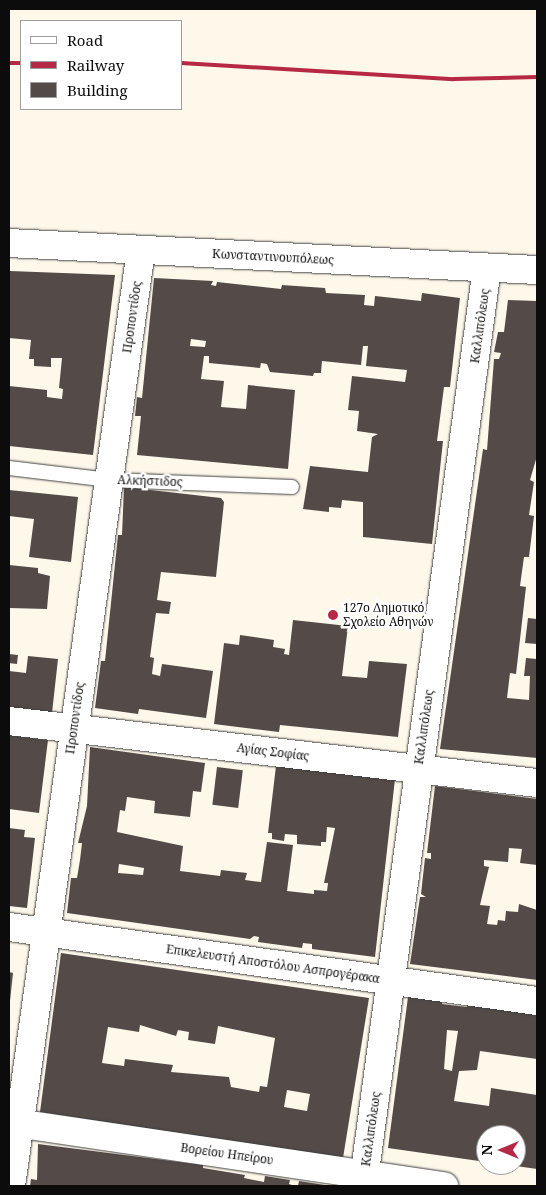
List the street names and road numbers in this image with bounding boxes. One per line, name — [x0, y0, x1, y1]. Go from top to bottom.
street label: Κωνσταντινουπόλεως — [212, 247, 334, 267]
street label: Προποντίδος — [120, 280, 144, 354]
street label: Καλλιπόλεως — [468, 288, 492, 364]
street label: Αλκήστιδος — [117, 473, 183, 489]
street label: Προποντίδος — [63, 681, 87, 755]
street label: Καλλιπόλεως — [412, 689, 436, 765]
street label: Αγίας Σοφίας — [236, 740, 310, 764]
street label: Επικελευστή Αποστόλου Ασπρογέρακα — [165, 942, 381, 986]
street label: Καλλιπόλεως — [359, 1091, 383, 1167]
street label: Βορείου Ηπείρου — [180, 1140, 274, 1168]

